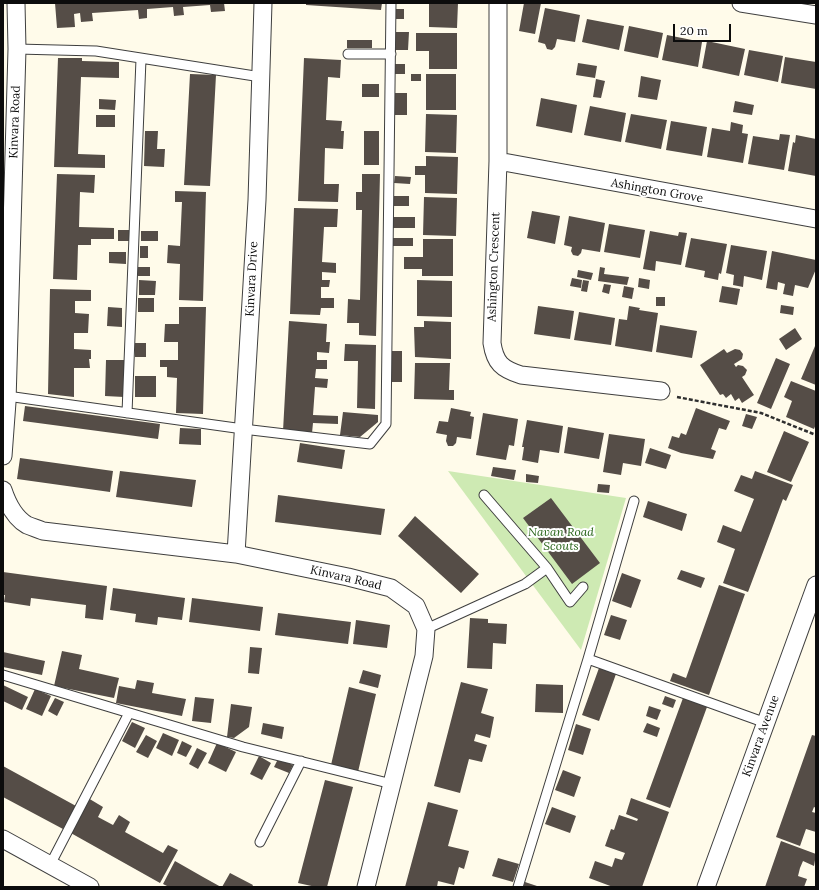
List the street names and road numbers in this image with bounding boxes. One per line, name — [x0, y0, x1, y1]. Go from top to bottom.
street label: Kinvara Road — [7, 85, 23, 159]
street label: Ashington Grove — [610, 176, 704, 206]
street label: Ashington Crescent — [485, 212, 503, 322]
street label: Kinvara Drive — [243, 241, 261, 317]
street label: Kinvara Road — [309, 563, 383, 593]
street label: Kinvara Avenue — [740, 693, 782, 779]

